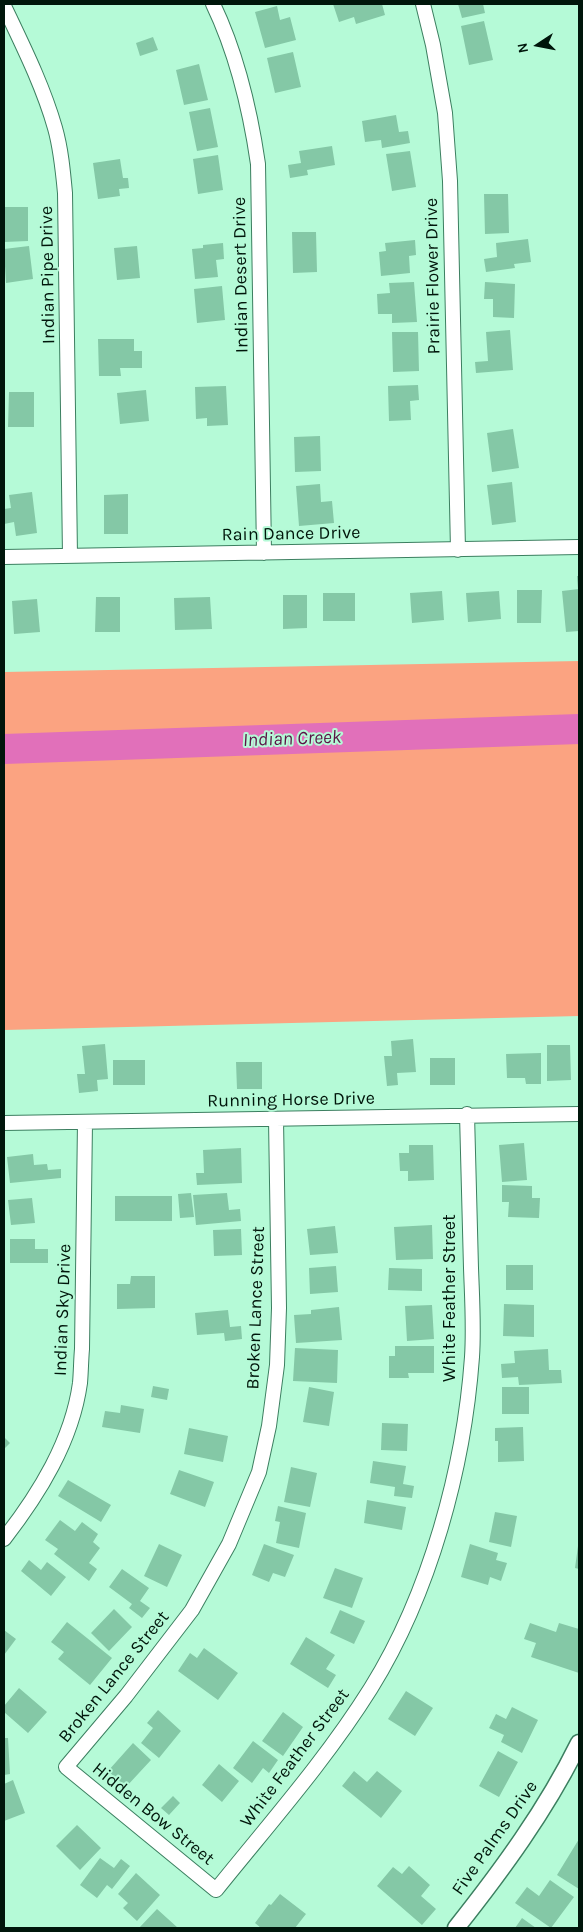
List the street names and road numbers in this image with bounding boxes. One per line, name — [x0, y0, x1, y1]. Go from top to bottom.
street label: Indian Desert Drive — [229, 197, 253, 353]
street label: Prairie Flower Drive — [421, 198, 445, 354]
street label: Indian Pipe Drive — [36, 206, 60, 344]
street label: Rain Dance Drive — [221, 522, 361, 546]
street label: Running Horse Drive — [207, 1088, 375, 1112]
street label: White Feather Street — [439, 1214, 461, 1382]
street label: Broken Lance Street — [242, 1226, 270, 1390]
street label: Indian Sky Drive — [50, 1243, 76, 1377]
street label: Broken Lance Street — [54, 1607, 174, 1747]
street label: White Feather Street — [236, 1685, 354, 1831]
street label: Hidden Bow Street — [88, 1758, 218, 1870]
street label: Five Palms Drive — [447, 1777, 543, 1899]

